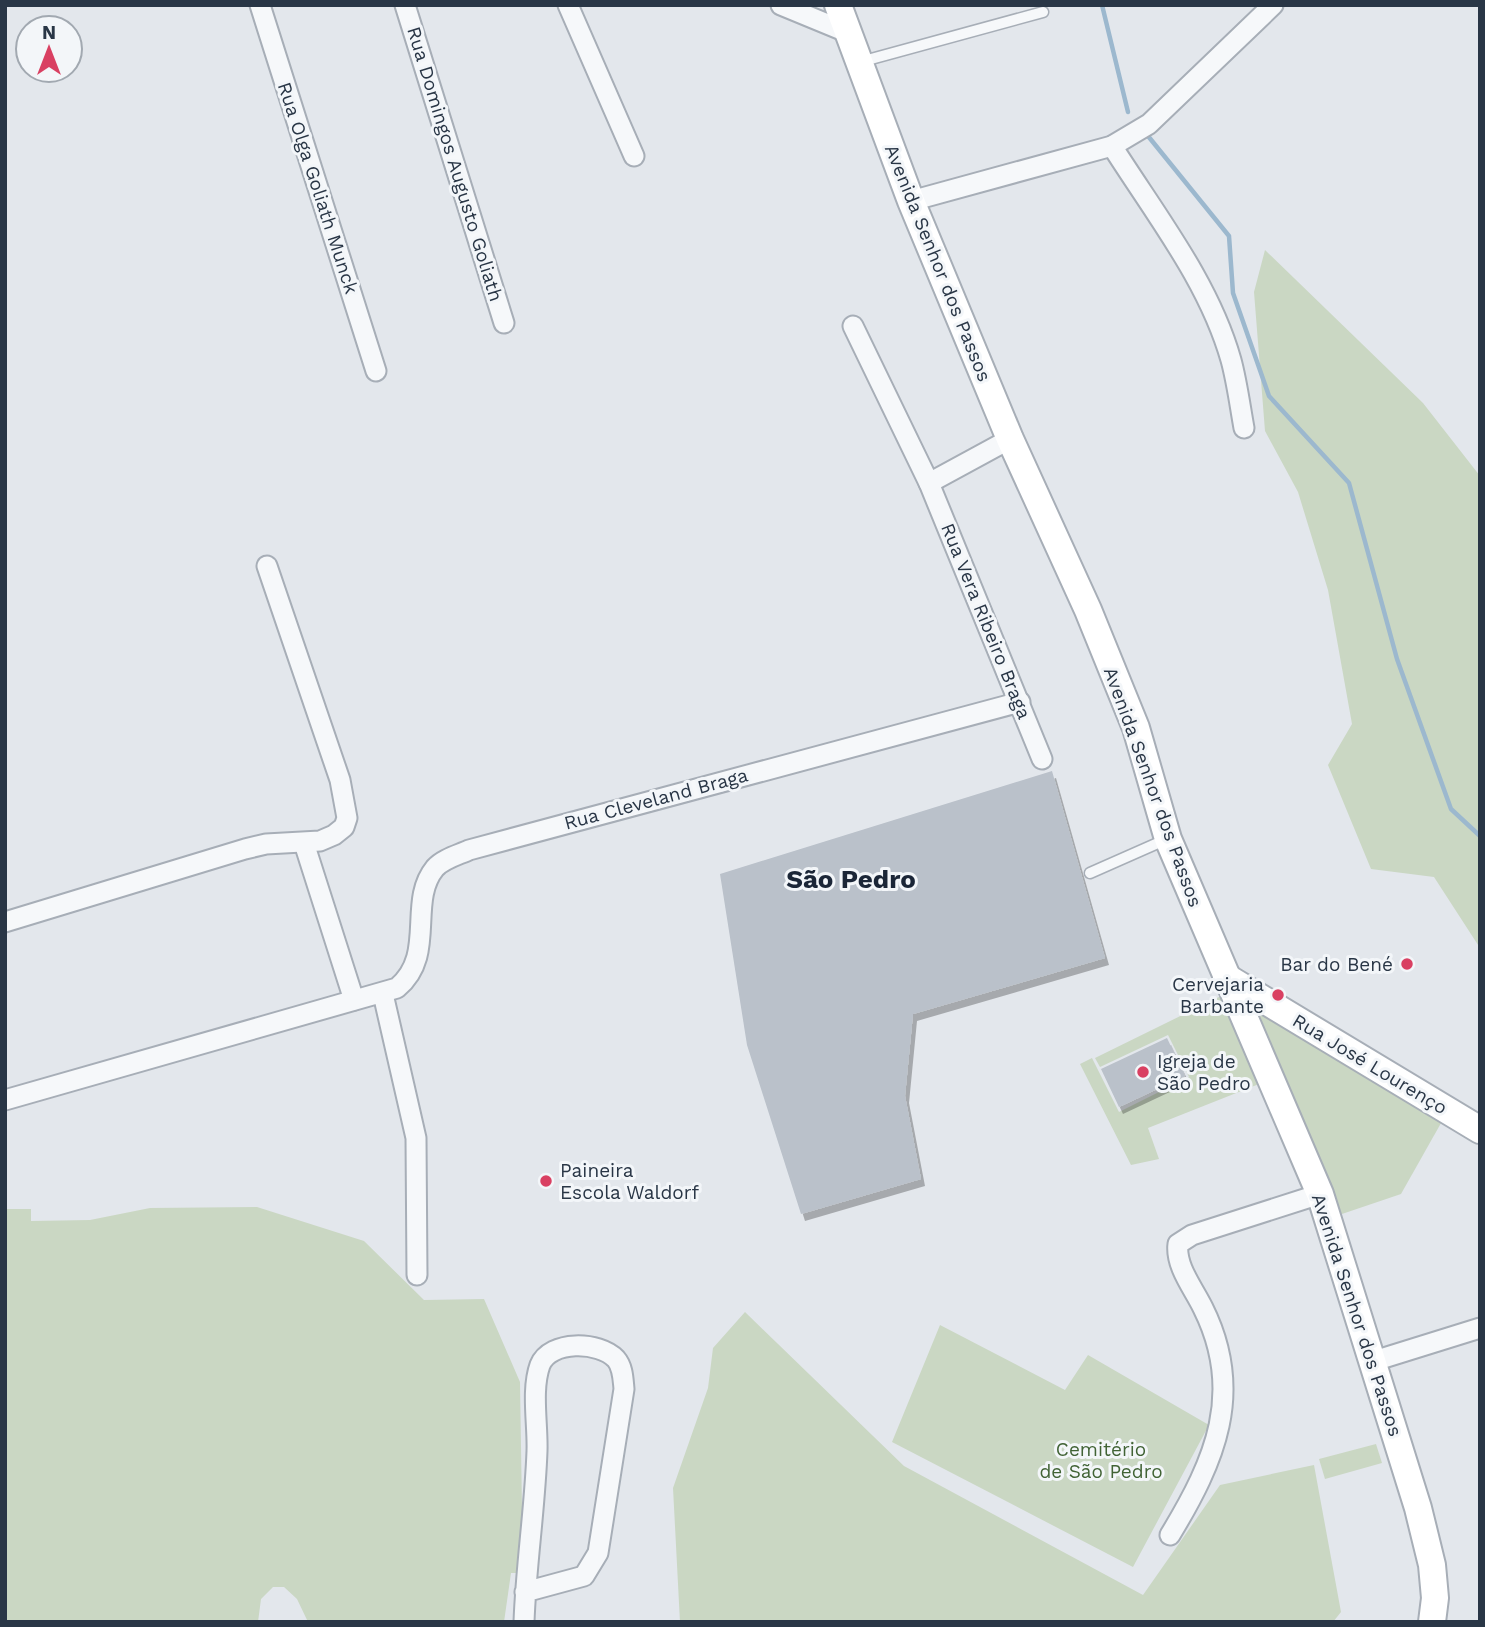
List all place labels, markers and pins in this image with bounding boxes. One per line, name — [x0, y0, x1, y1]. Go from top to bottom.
place label: Bar do Bené — [1280, 953, 1393, 976]
marker: Bar do Bené — [1399, 956, 1415, 972]
place label: Cervejaria Barbante — [1172, 973, 1264, 1018]
marker: Cervejaria Barbante — [1270, 987, 1286, 1003]
place label: Igreja de São Pedro — [1157, 1050, 1251, 1095]
marker: Igreja de São Pedro — [1135, 1064, 1151, 1080]
place label: Paineira Escola Waldorf — [560, 1159, 699, 1204]
marker: Paineira Escola Waldorf — [538, 1173, 554, 1189]

